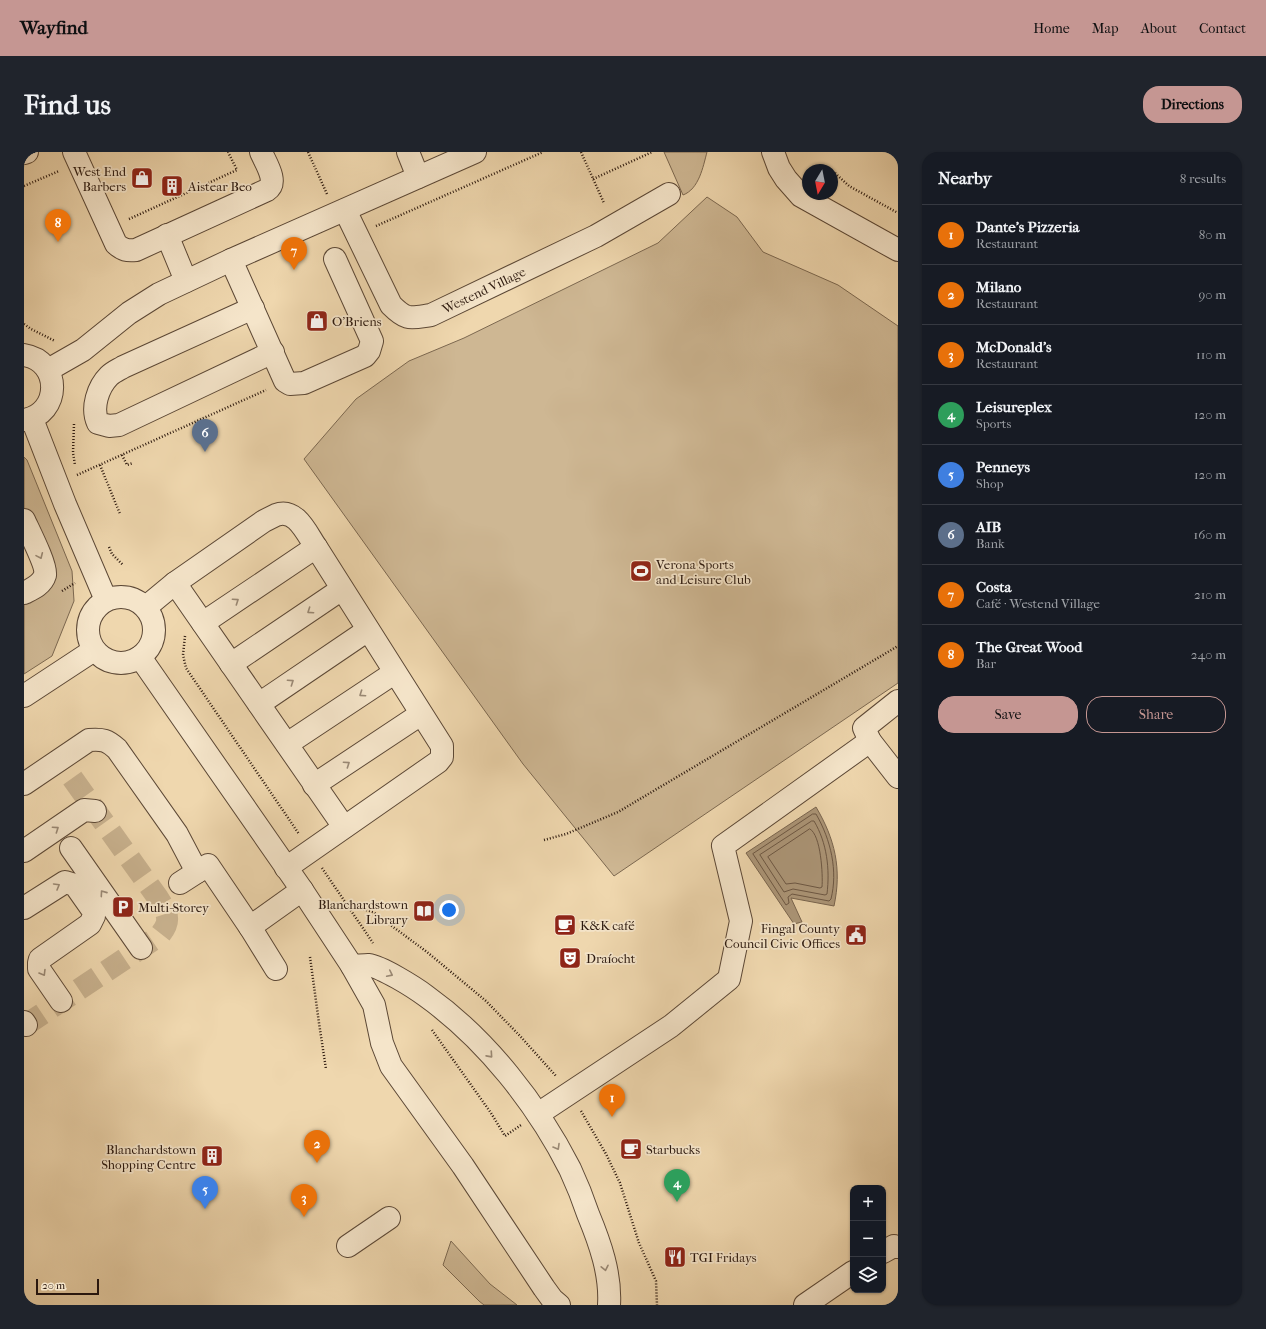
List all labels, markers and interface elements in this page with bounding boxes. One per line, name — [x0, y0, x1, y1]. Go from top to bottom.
text: Wayfind — [20, 17, 88, 39]
text: Home — [1033, 20, 1070, 37]
text: Map — [1092, 20, 1119, 37]
text: About — [1141, 20, 1177, 37]
text: Contact — [1199, 20, 1246, 37]
button: Directions — [1143, 86, 1242, 123]
text: Find us — [24, 88, 111, 121]
place label: West End Barbers — [72, 164, 127, 194]
north arrow — [802, 164, 838, 200]
shop icon: West End Barbers — [129, 165, 155, 191]
text: Nearby — [938, 168, 992, 188]
text: 8 results — [1180, 171, 1226, 186]
building icon: Aistear Beo — [159, 173, 185, 199]
place label: Aistear Beo — [187, 179, 252, 194]
pin: 8 — [45, 209, 71, 242]
text: Dante's Pizzeria — [976, 218, 1080, 236]
text: 1 — [949, 227, 953, 242]
text: 80 m — [1199, 227, 1226, 242]
text: Restaurant — [976, 236, 1038, 251]
pin: 7 — [281, 237, 307, 270]
street label: Westend Village — [439, 264, 528, 317]
text: Milano — [976, 278, 1021, 296]
text: 2 — [948, 287, 954, 302]
text: 90 m — [1198, 287, 1226, 302]
text: Restaurant — [976, 296, 1038, 311]
shop icon: O'Briens — [304, 308, 330, 334]
place label: O'Briens — [332, 314, 382, 329]
text: McDonald's — [976, 338, 1052, 356]
text: 3 — [948, 347, 954, 362]
text: 110 m — [1196, 347, 1226, 362]
text: Restaurant — [976, 356, 1038, 371]
text: Leisureplex — [976, 398, 1052, 416]
text: 4 — [947, 407, 955, 422]
text: 120 m — [1194, 407, 1226, 422]
text: Sports — [976, 416, 1011, 431]
pin: 6 — [192, 419, 218, 452]
text: Penneys — [976, 458, 1030, 476]
text: 5 — [948, 467, 954, 482]
text: 120 m — [1194, 467, 1226, 482]
text: Shop — [976, 476, 1004, 491]
text: AIB — [976, 518, 1001, 536]
text: 6 — [947, 527, 955, 542]
text: 160 m — [1194, 527, 1226, 542]
text: Bank — [976, 536, 1005, 551]
one-way arrow — [35, 552, 43, 559]
place label: Verona Sports and Leisure Club — [655, 557, 751, 587]
sports icon: Verona Sports and Leisure Club — [628, 558, 654, 584]
text: Costa — [976, 578, 1012, 596]
text: 7 — [948, 587, 954, 602]
text: 210 m — [1194, 587, 1226, 602]
text: Café · Westend Village — [976, 596, 1100, 611]
one-way arrow — [232, 598, 239, 606]
one-way arrow — [307, 606, 314, 614]
text: The Great Wood — [976, 638, 1082, 656]
text: 8 — [948, 647, 954, 662]
text: 240 m — [1191, 647, 1226, 662]
text: Bar — [976, 656, 996, 671]
one-way arrow — [287, 680, 294, 687]
one-way arrow — [359, 689, 366, 697]
button: Save — [938, 696, 1078, 733]
button: Share — [1086, 696, 1226, 733]
one-way arrow — [343, 761, 350, 768]
one-way arrow — [52, 826, 59, 834]
one-way arrow — [53, 884, 60, 891]
one-way arrow — [100, 890, 107, 897]
parking icon: Multi-Storey — [110, 894, 136, 920]
place label: Blanchardstown Library — [318, 897, 409, 927]
library icon: Blanchardstown Library — [411, 898, 437, 924]
place label: Multi-Storey — [138, 900, 210, 915]
your location — [439, 900, 459, 920]
cafe icon: K&K café — [552, 912, 578, 938]
place label: K&K café — [580, 918, 635, 933]
place label: Fingal County Council Civic Offices — [724, 921, 841, 951]
public building icon: Fingal County Council Civic Offices — [843, 922, 869, 948]
theatre icon: Draíocht — [557, 945, 583, 971]
place label: Draíocht — [586, 951, 636, 966]
one-way arrow — [38, 969, 45, 976]
one-way arrow — [385, 969, 393, 977]
one-way arrow — [485, 1050, 493, 1058]
pin: 1 — [599, 1084, 625, 1117]
pin: 2 — [304, 1130, 330, 1163]
cafe icon: Starbucks — [618, 1136, 644, 1162]
place label: Blanchardstown Shopping Centre — [101, 1142, 197, 1172]
place label: Starbucks — [646, 1142, 700, 1157]
building icon: Blanchardstown Shopping Centre — [199, 1143, 225, 1169]
one-way arrow — [553, 1143, 560, 1150]
pin: 4 — [664, 1169, 690, 1202]
pin: 5 — [192, 1176, 218, 1209]
pin: 3 — [291, 1184, 317, 1217]
map controls — [850, 1185, 886, 1293]
button: + — [850, 1185, 886, 1221]
button: − — [850, 1221, 886, 1257]
restaurant icon: TGI Fridays — [662, 1244, 688, 1270]
place label: TGI Fridays — [690, 1250, 757, 1265]
button: layers — [850, 1257, 886, 1293]
one-way arrow — [601, 1264, 609, 1271]
scale bar — [36, 1277, 99, 1296]
text: 20 m — [42, 1279, 65, 1292]

